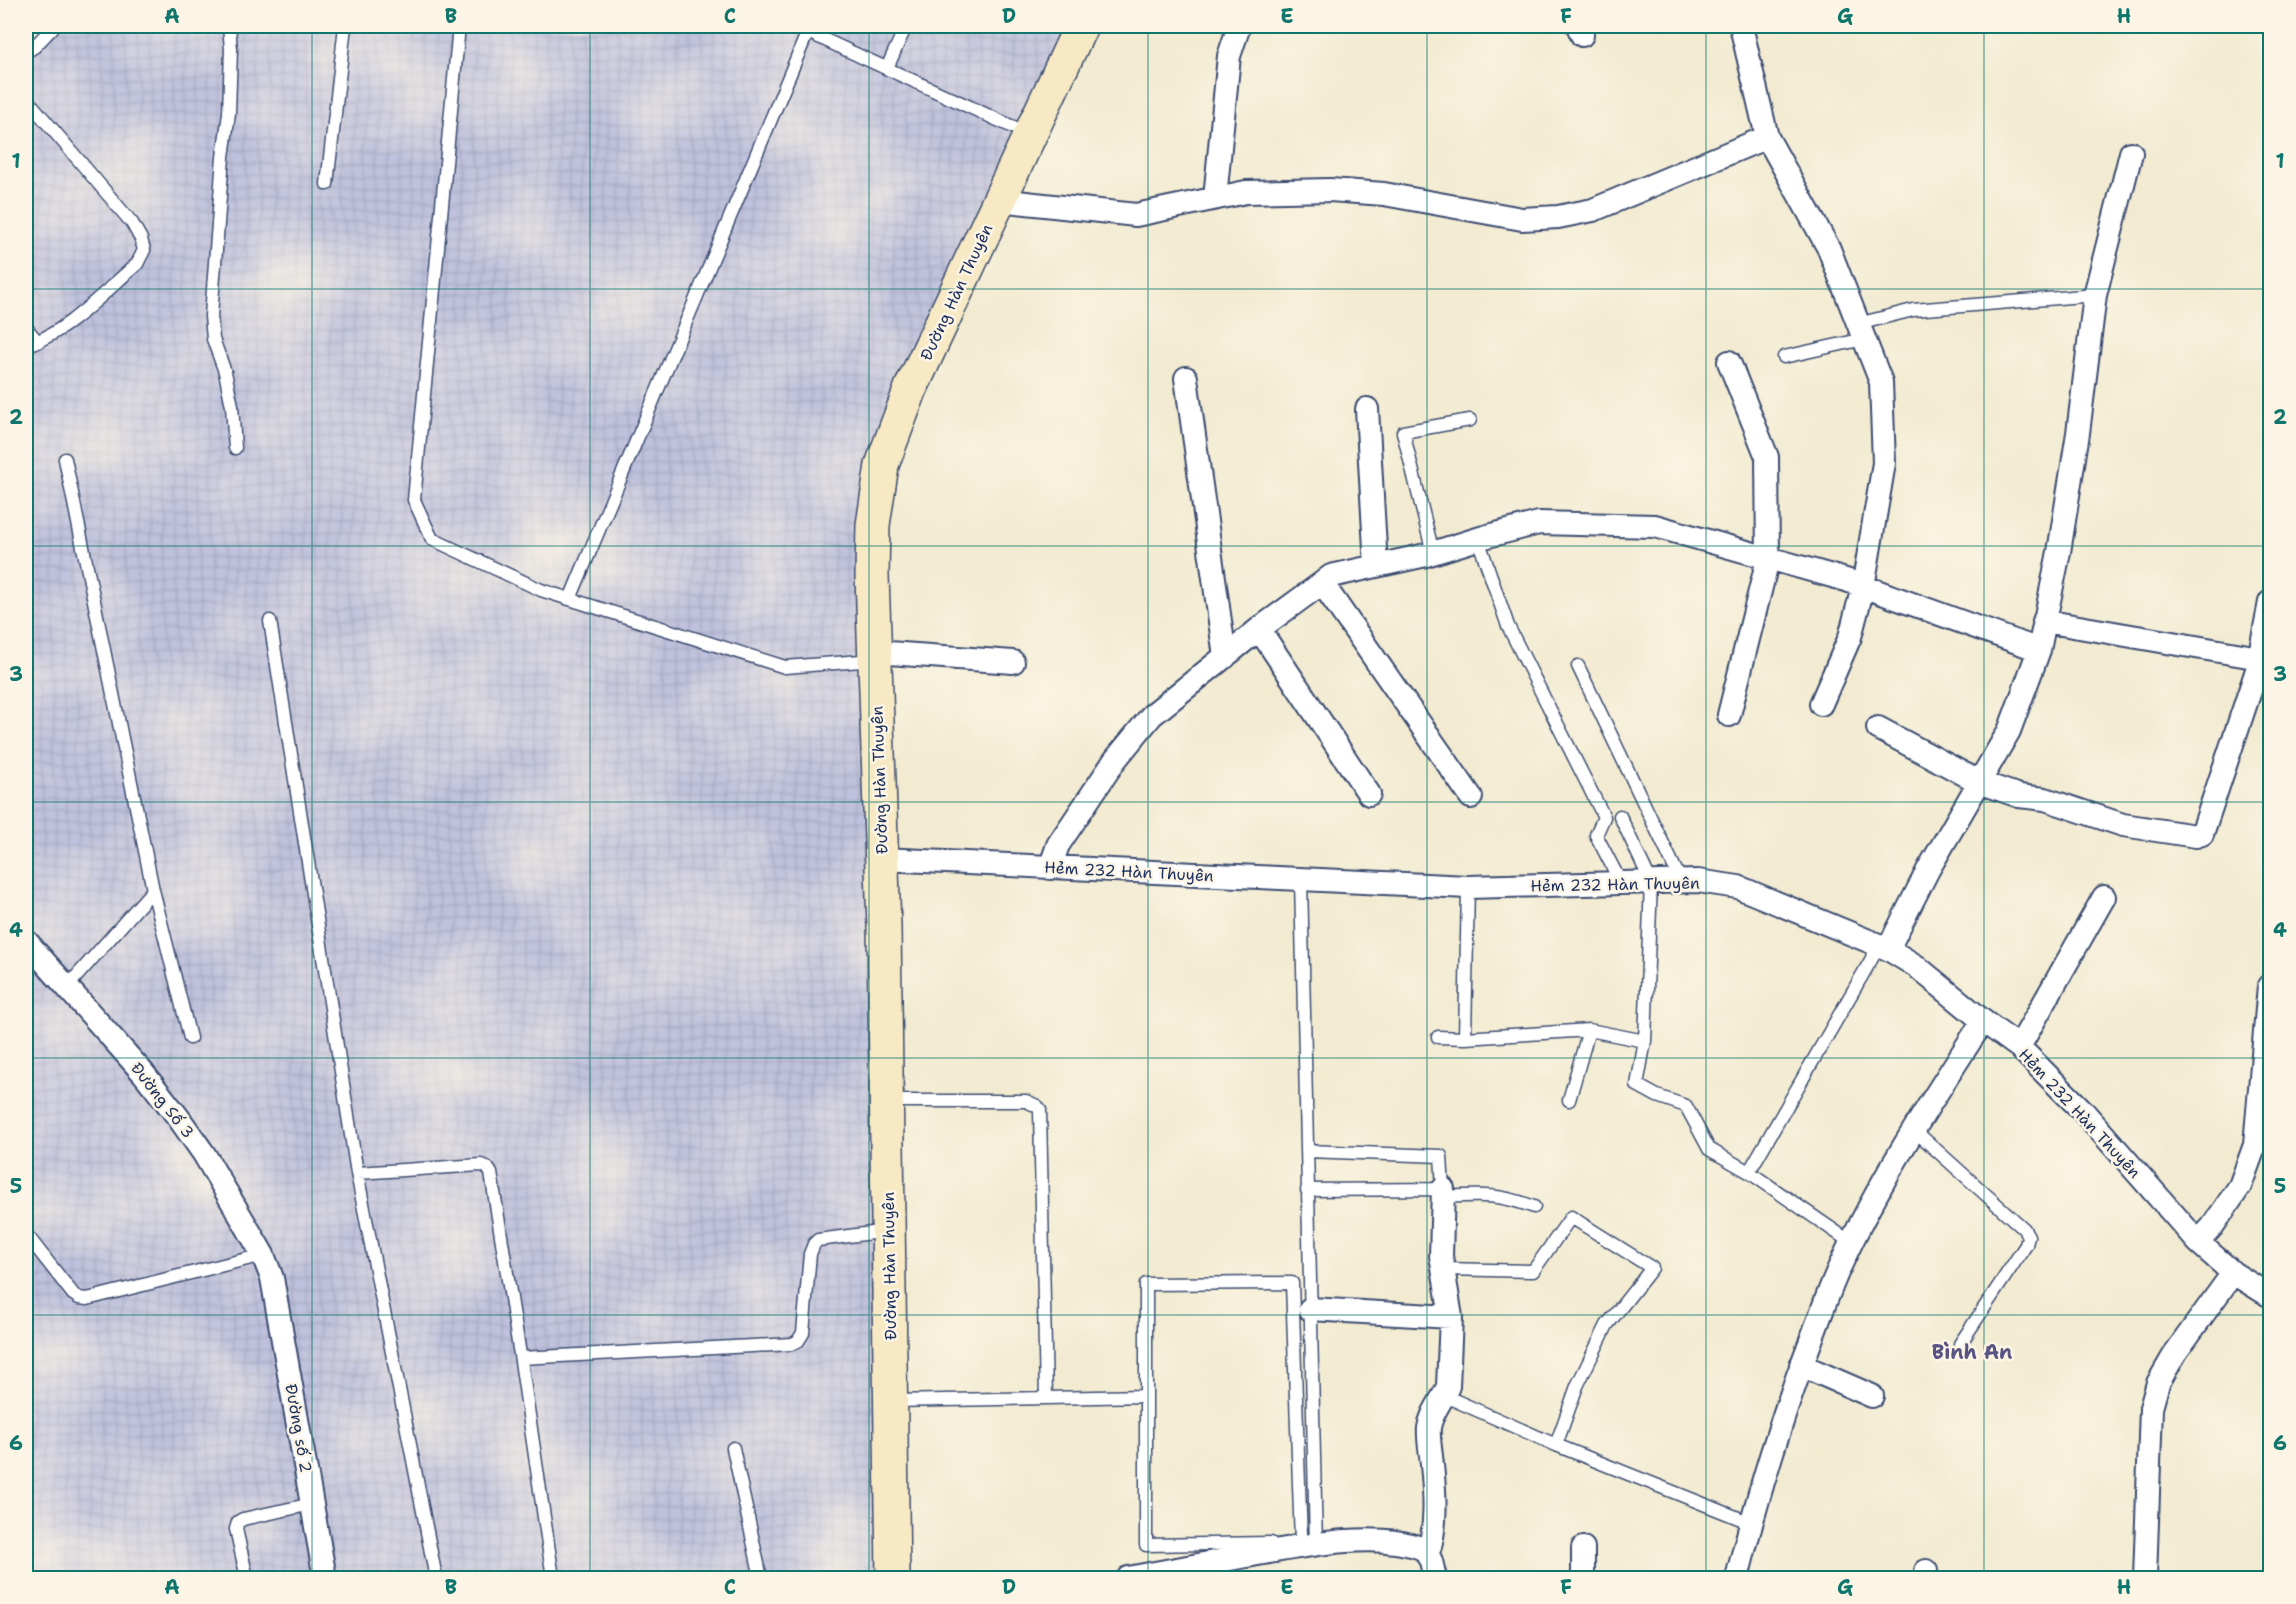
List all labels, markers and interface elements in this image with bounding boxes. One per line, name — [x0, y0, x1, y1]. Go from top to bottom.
text: A — [164, 3, 180, 29]
text: B — [445, 3, 457, 29]
text: C — [724, 3, 736, 29]
text: D — [1002, 3, 1016, 29]
text: E — [1280, 3, 1294, 29]
text: F — [1560, 3, 1572, 29]
text: G — [1837, 3, 1853, 29]
text: H — [2117, 3, 2131, 29]
text: 1 — [11, 148, 21, 174]
text: 1 — [2275, 148, 2285, 174]
street label: Đường Hàn Thuyên — [916, 220, 997, 364]
text: 2 — [9, 404, 23, 430]
text: 2 — [2273, 404, 2287, 430]
text: 3 — [9, 661, 23, 687]
text: 3 — [2273, 661, 2287, 687]
street label: Đường Hàn Thuyên — [866, 705, 893, 854]
street label: Hẻm 232 Hàn Thuyên — [1044, 857, 1214, 886]
street label: Hẻm 232 Hàn Thuyên — [1530, 873, 1700, 896]
text: 4 — [9, 917, 23, 943]
text: 4 — [2273, 917, 2287, 943]
street label: Hẻm 232 Hàn Thuyên — [2014, 1044, 2145, 1183]
street label: Đường Số 3 — [126, 1058, 199, 1143]
text: 5 — [10, 1173, 22, 1199]
text: 5 — [2274, 1173, 2286, 1199]
street label: Đường Hàn Thuyên — [878, 1191, 901, 1340]
district label: Bình An — [1932, 1339, 2012, 1365]
street label: Đường số 2 — [280, 1382, 317, 1474]
text: 6 — [9, 1430, 23, 1456]
text: 6 — [2273, 1430, 2287, 1456]
text: A — [164, 1574, 180, 1600]
text: B — [445, 1574, 457, 1600]
text: C — [724, 1574, 736, 1600]
text: D — [1002, 1574, 1016, 1600]
text: E — [1280, 1574, 1294, 1600]
text: F — [1560, 1574, 1572, 1600]
text: G — [1837, 1574, 1853, 1600]
text: H — [2117, 1574, 2131, 1600]

